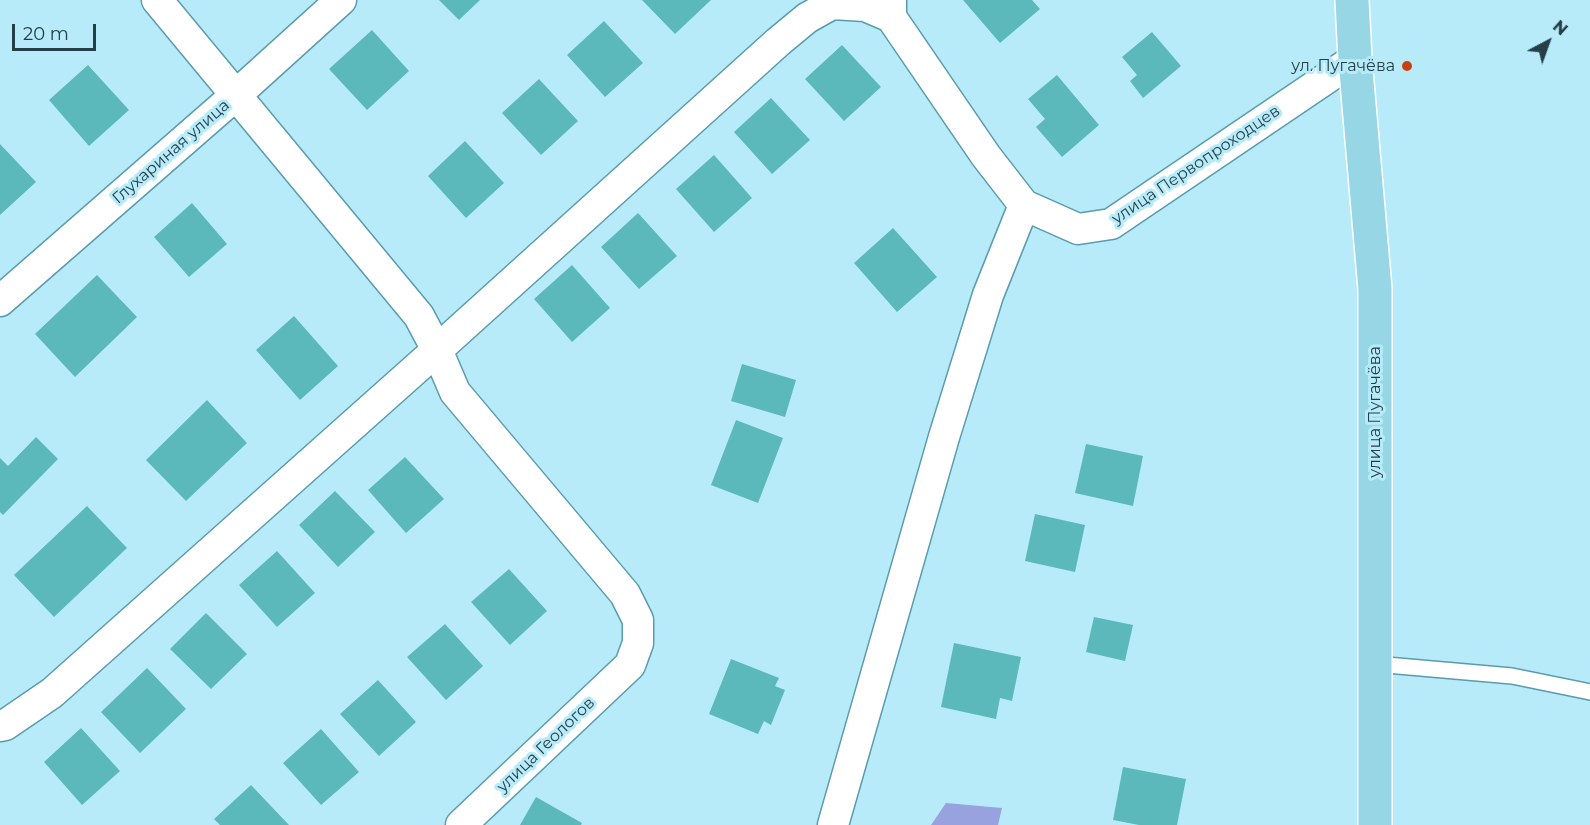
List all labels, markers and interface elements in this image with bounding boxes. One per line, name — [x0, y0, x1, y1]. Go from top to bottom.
scale bar — [15, 12, 99, 50]
north arrow — [1518, 12, 1578, 72]
text: N — [1549, 17, 1571, 39]
text: 20 m — [23, 23, 69, 45]
place label: ул. Пугачёва — [1291, 56, 1395, 76]
marker: ул. Пугачёва — [1400, 59, 1414, 73]
street label: Глухариная улица — [109, 96, 233, 208]
street label: улица Первопроходцев — [1108, 101, 1284, 229]
street label: улица Пугачёва — [1365, 346, 1385, 478]
street label: улица Геологов — [493, 693, 599, 797]

